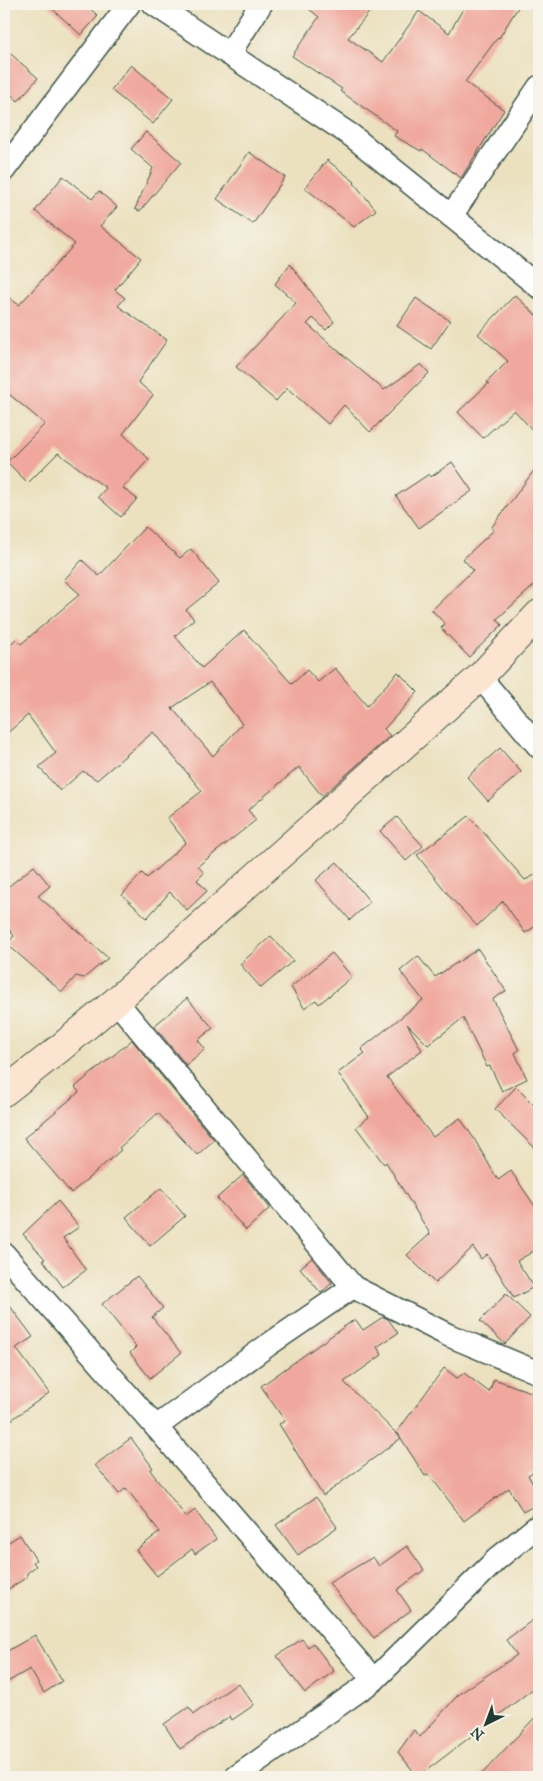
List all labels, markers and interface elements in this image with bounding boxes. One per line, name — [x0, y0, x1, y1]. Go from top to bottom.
north arrow — [460, 1698, 510, 1748]
text: N — [467, 1723, 488, 1744]

